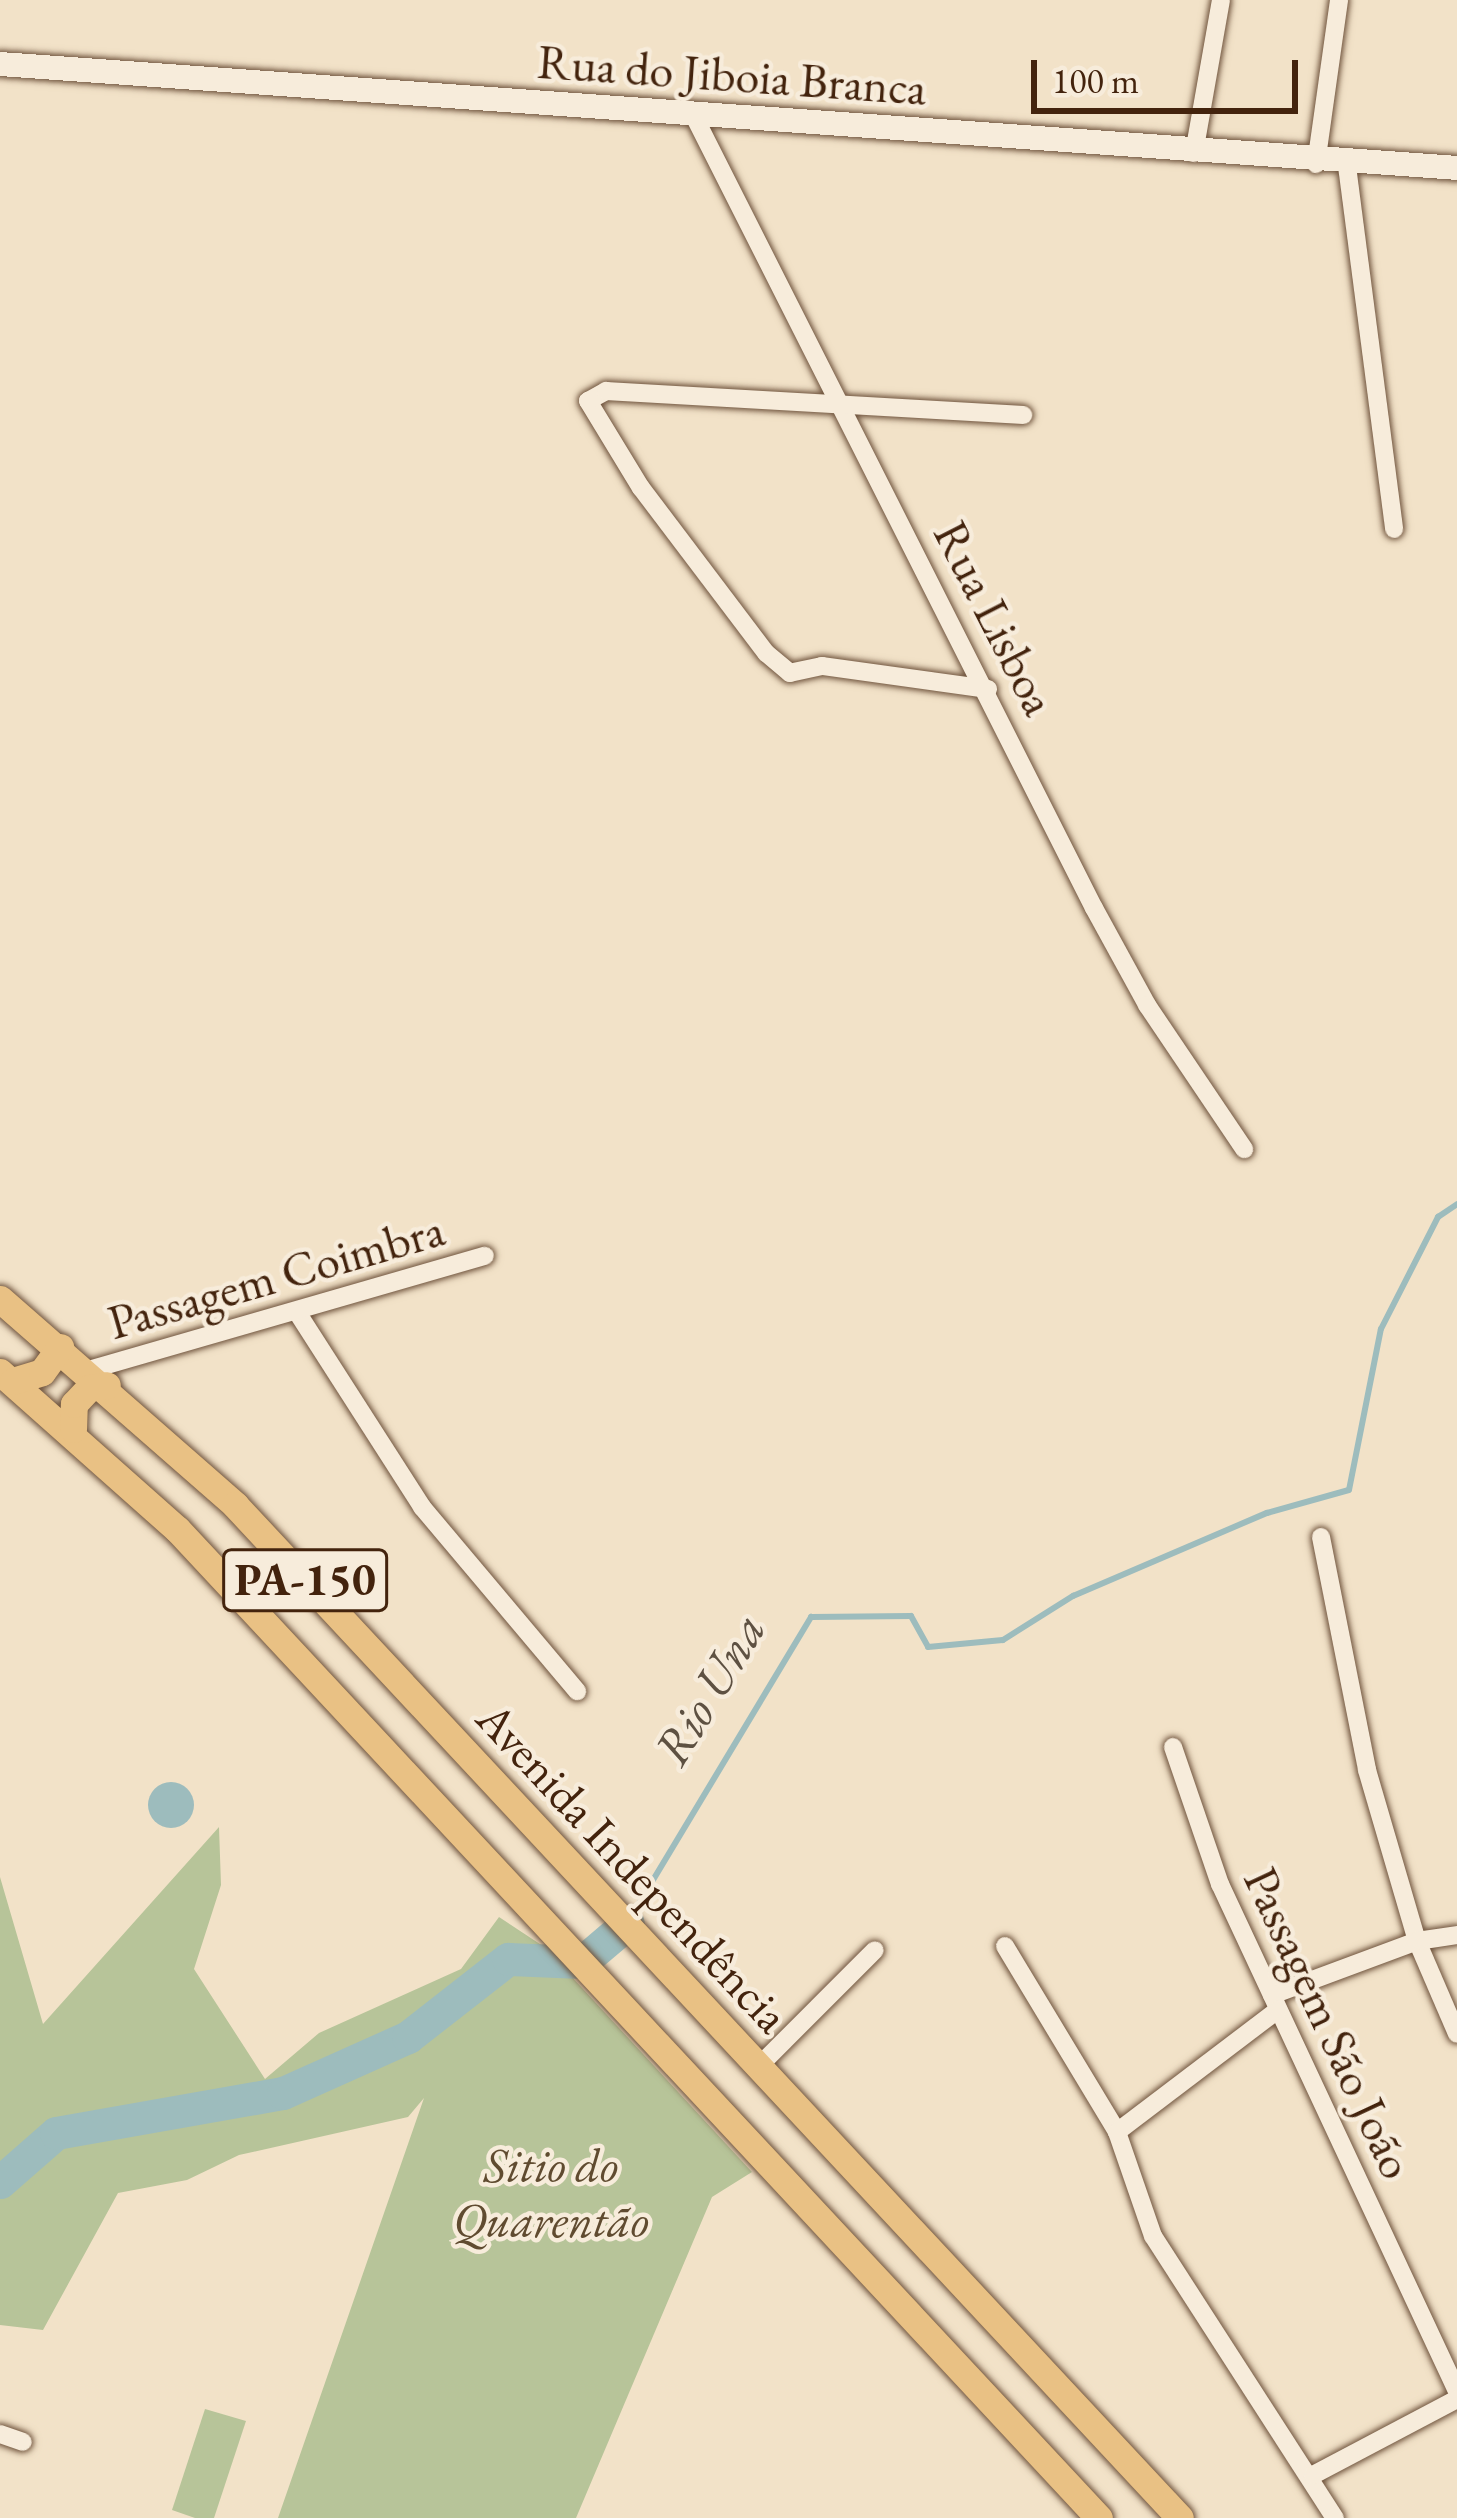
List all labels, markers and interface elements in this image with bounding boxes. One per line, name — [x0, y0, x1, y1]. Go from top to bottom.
street label: Rua do Jiboia Branca — [536, 33, 928, 117]
scale bar — [1037, 36, 1304, 110]
text: 100 m — [1052, 57, 1139, 104]
street label: Rua Lisboa — [922, 511, 1068, 725]
street label: Passagem Coimbra — [101, 1201, 451, 1351]
road number: PA-150 — [221, 1541, 389, 1619]
water label: Rio Una — [640, 1602, 778, 1776]
street label: Avenida Independência — [465, 1690, 801, 2044]
street label: Passagem São João — [1232, 1858, 1426, 2188]
park label: Sitio do Quarentão — [453, 2136, 649, 2249]

